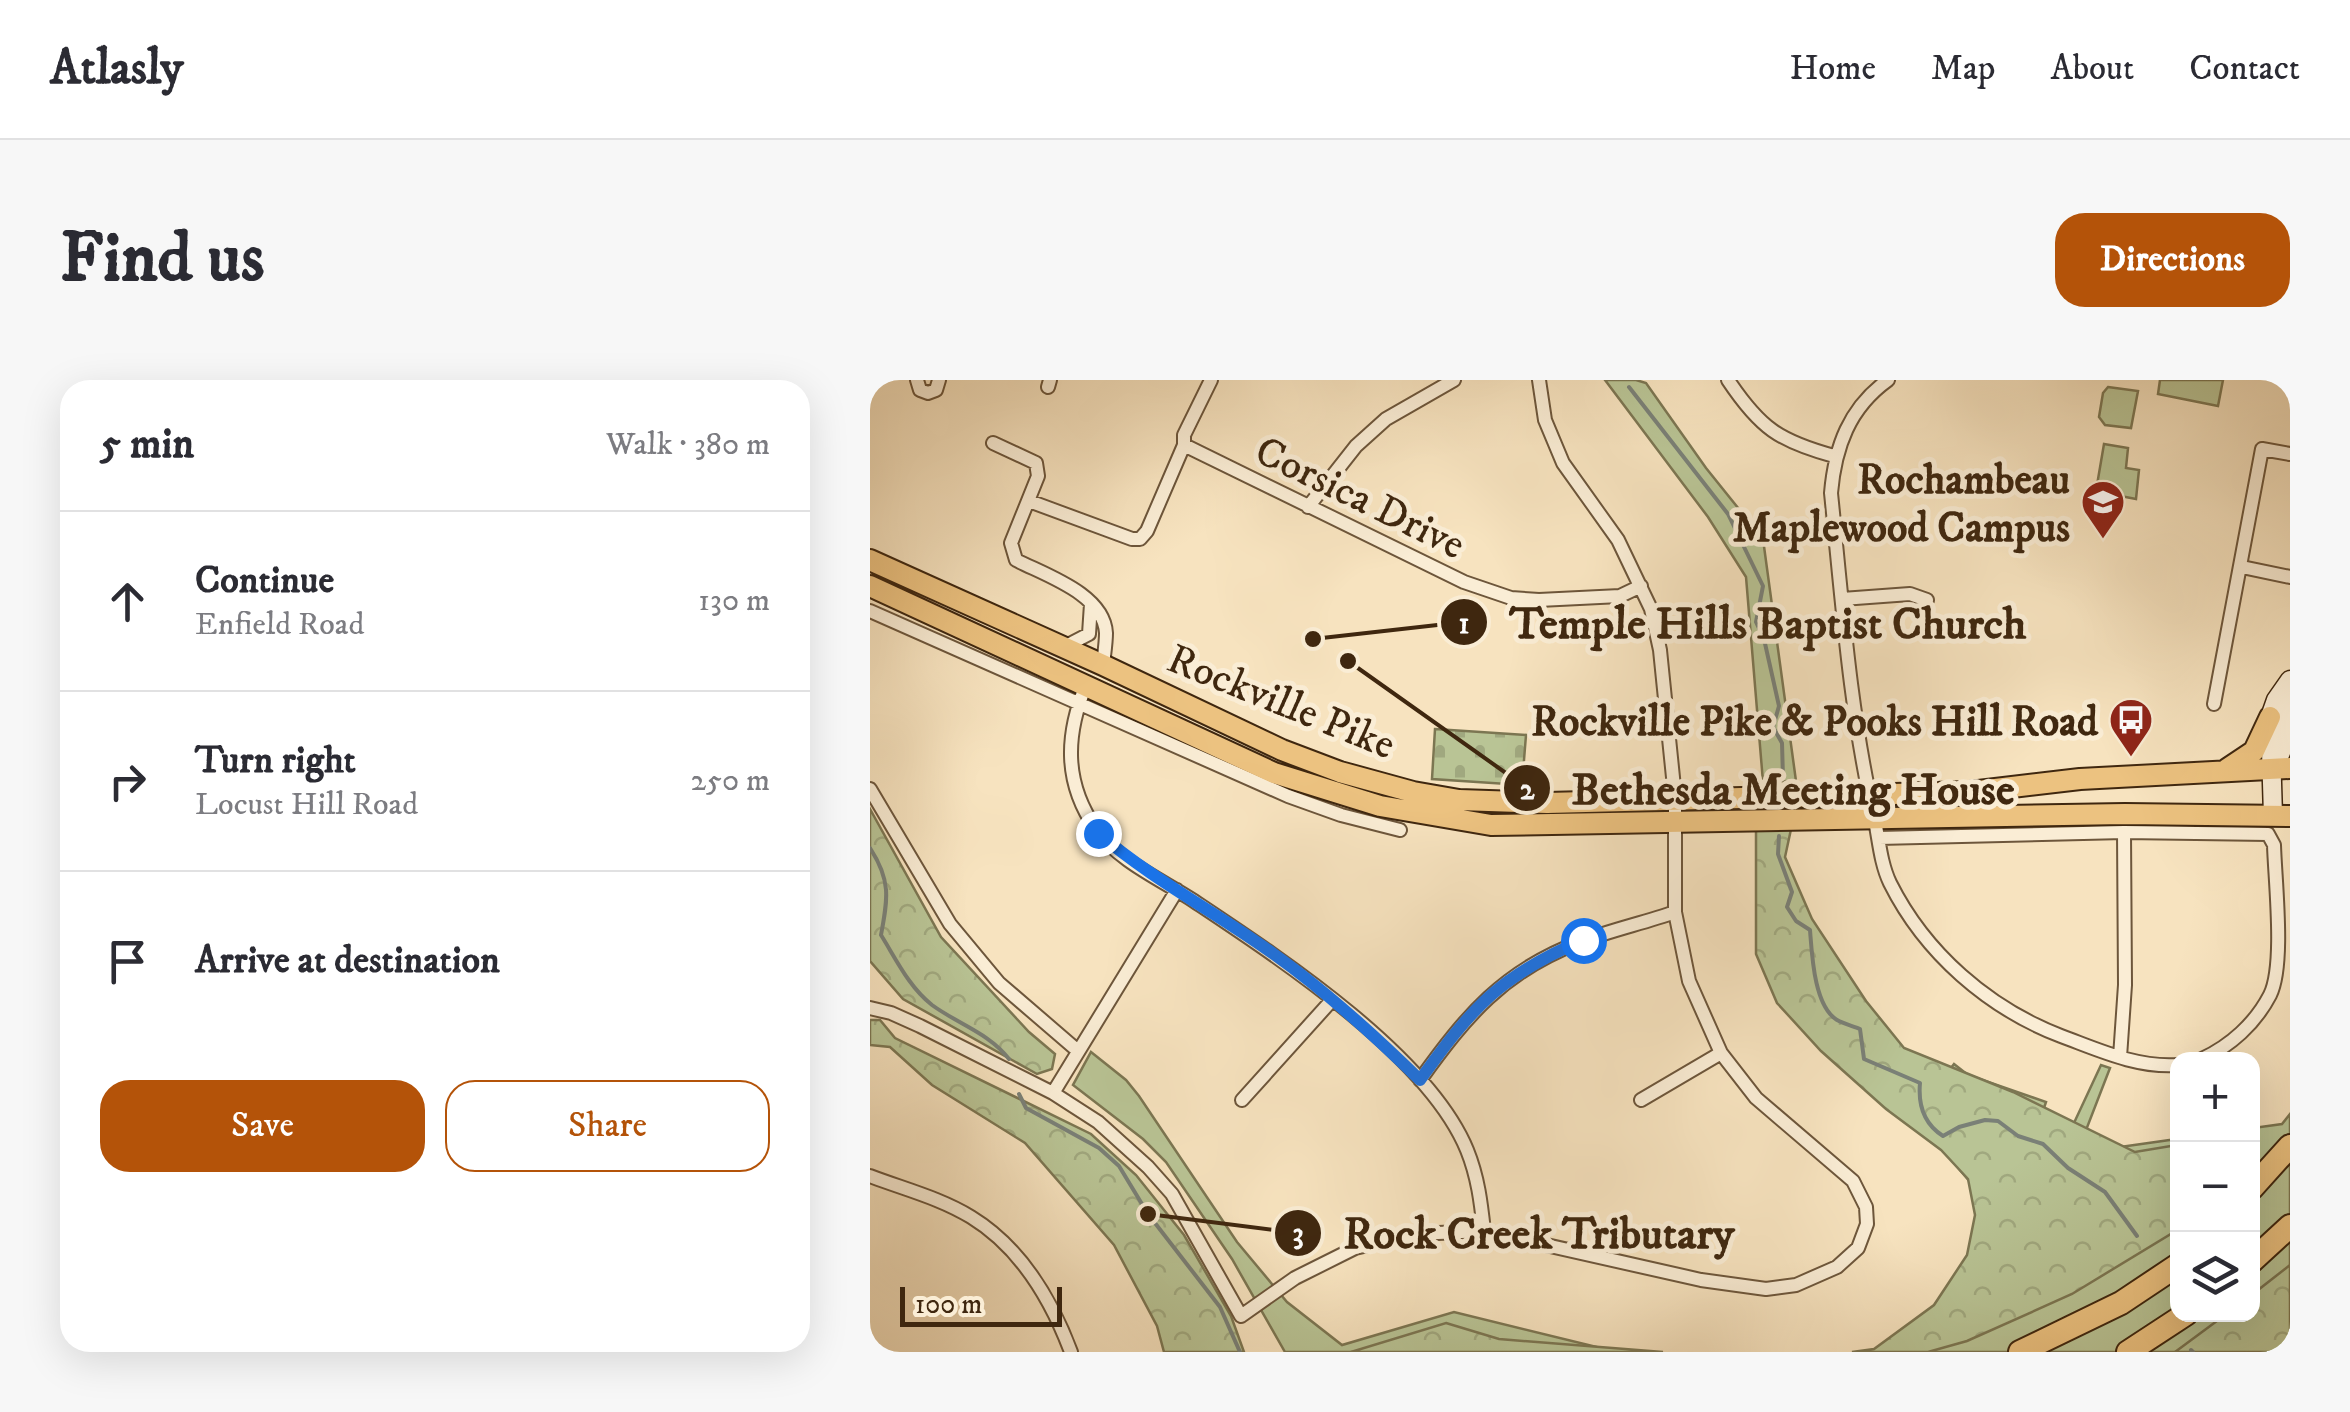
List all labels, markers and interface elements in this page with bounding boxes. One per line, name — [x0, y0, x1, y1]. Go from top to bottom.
text: Atlasly — [50, 39, 183, 99]
text: Home — [1789, 47, 1876, 91]
text: Map — [1931, 47, 1995, 91]
text: About — [2050, 47, 2134, 91]
text: Contact — [2189, 47, 2300, 91]
button: Directions — [2055, 213, 2290, 307]
text: Find us — [60, 216, 264, 304]
text: 5 min — [100, 419, 194, 471]
text: Walk · 380 m — [606, 425, 770, 465]
street label: Corsica Drive — [1246, 426, 1473, 572]
place label: Rochambeau Maplewood Campus — [1733, 455, 2070, 555]
school or university icon: Rochambeau Maplewood Campus — [2080, 479, 2126, 540]
text: Continue — [195, 557, 334, 605]
icon: ahead — [100, 574, 155, 629]
text: 130 m — [698, 581, 770, 621]
callout: Temple Hills Baptist Church — [1439, 585, 2046, 660]
text: Temple Hills Baptist Church — [1509, 597, 2027, 653]
text: Enfield Road — [195, 605, 364, 645]
text: 1 — [1458, 606, 1470, 643]
street label: Rockville Pike — [1159, 634, 1402, 772]
place label: Rockville Pike & Pooks Hill Road — [1531, 697, 2099, 749]
bus stop icon: Rockville Pike & Pooks Hill Road — [2108, 697, 2154, 758]
text: Turn right — [195, 737, 356, 785]
callout: Bethesda Meeting House — [1502, 751, 2035, 826]
icon: right — [100, 754, 155, 809]
text: 250 m — [690, 761, 770, 801]
text: Bethesda Meeting House — [1571, 763, 2015, 819]
text: 2 — [1520, 772, 1535, 809]
text: Locust Hill Road — [195, 785, 418, 825]
route end — [1076, 811, 1122, 857]
route start — [1561, 918, 1607, 964]
icon: arrive — [100, 934, 155, 989]
text: Arrive at destination — [195, 937, 500, 985]
map controls — [2170, 1052, 2260, 1322]
button: + — [2170, 1052, 2260, 1142]
button: Save — [100, 1080, 425, 1172]
button: Share — [445, 1080, 770, 1172]
button: − — [2170, 1142, 2260, 1232]
callout: Rock Creek Tributary — [1273, 1195, 1754, 1270]
text: Rock Creek Tributary — [1344, 1207, 1736, 1263]
text: 3 — [1292, 1216, 1304, 1253]
button: layers — [2170, 1232, 2260, 1322]
scale bar — [900, 1282, 1062, 1326]
text: 100 m — [915, 1287, 982, 1322]

